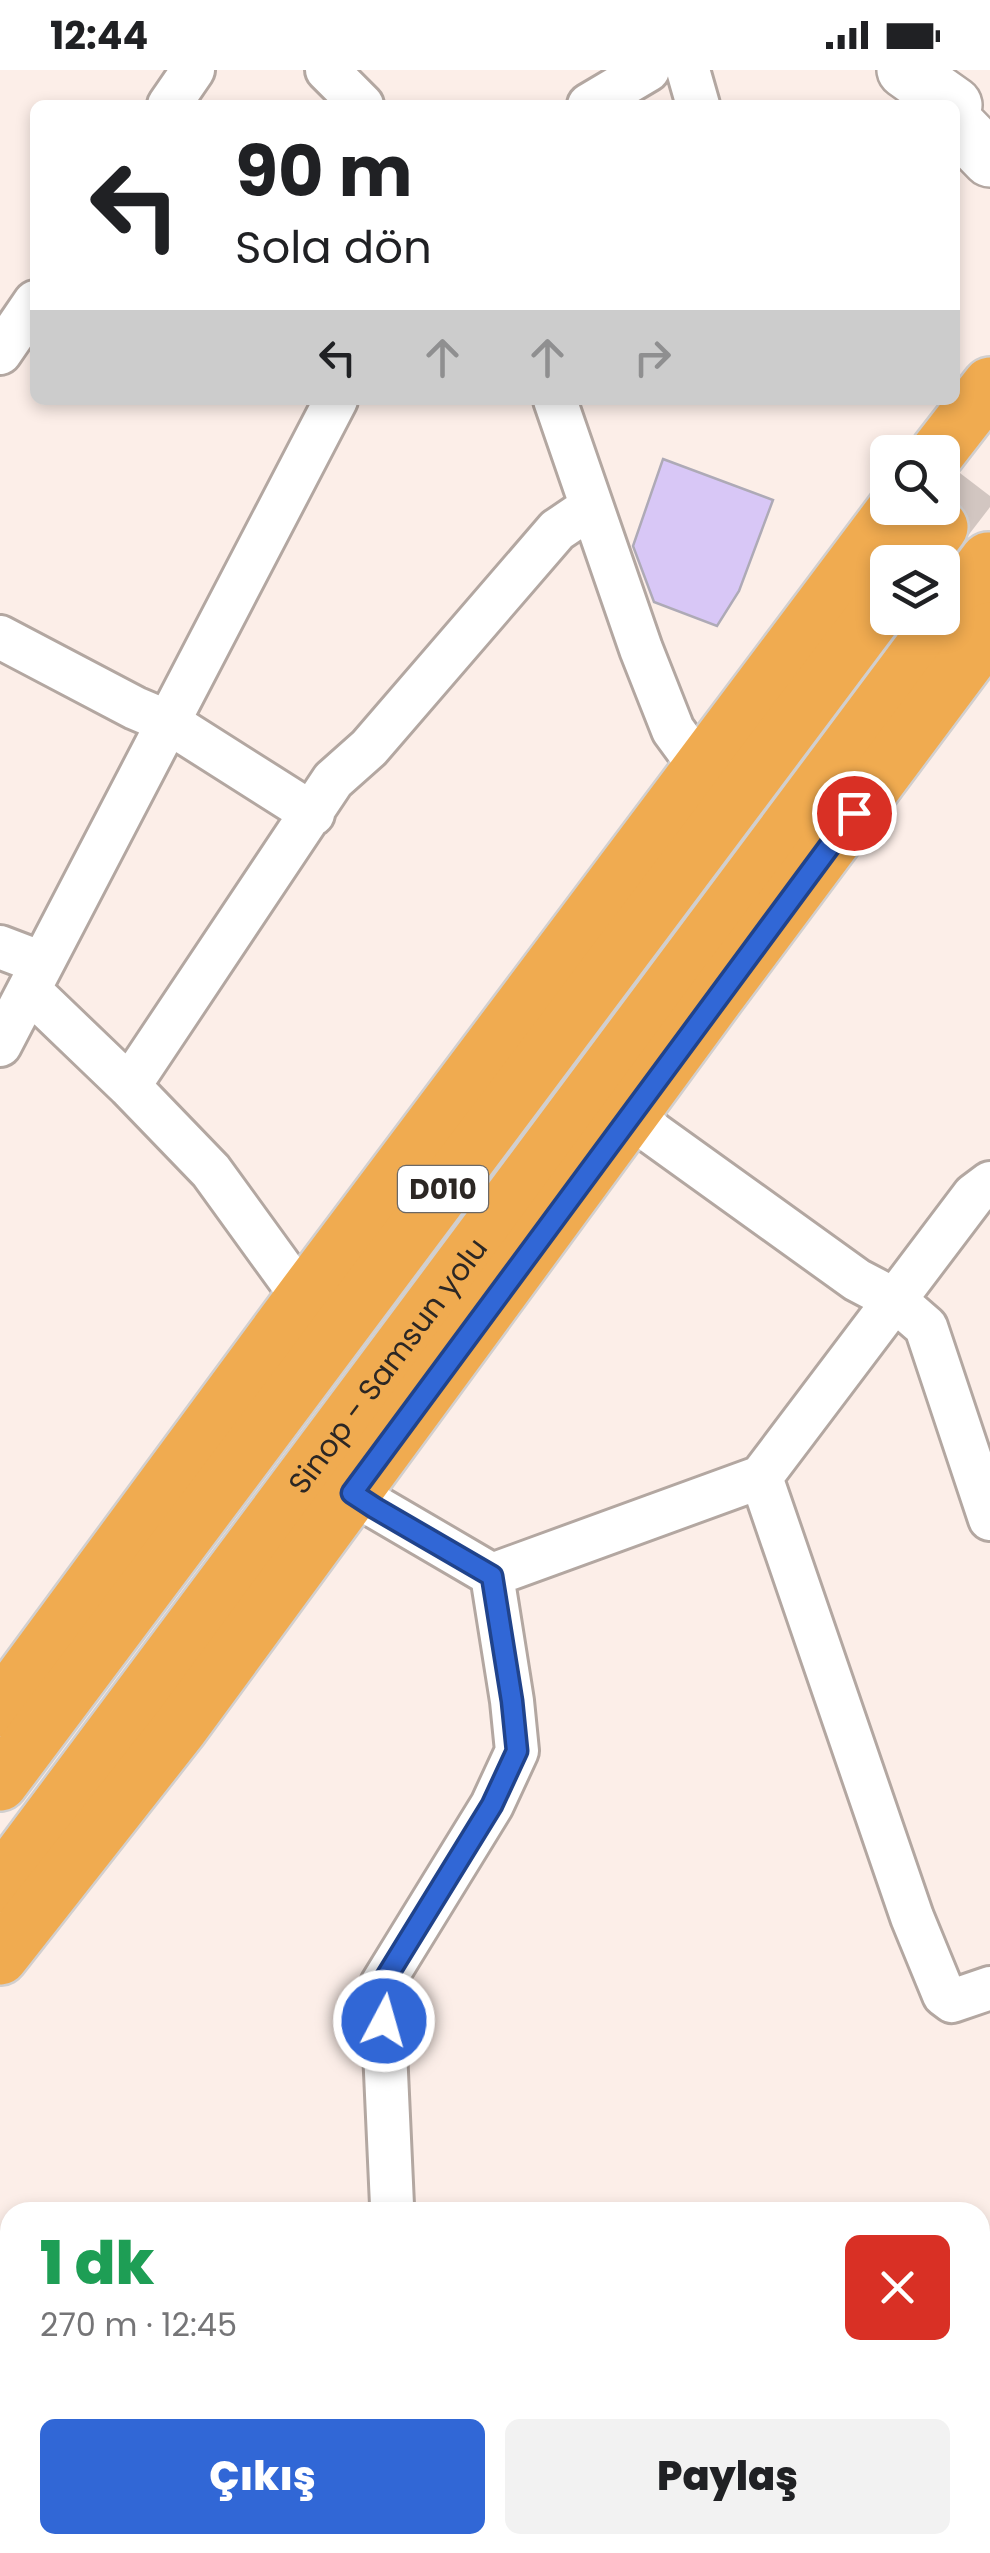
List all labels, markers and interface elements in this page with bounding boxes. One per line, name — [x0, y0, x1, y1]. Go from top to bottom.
text: 12:44 — [50, 9, 148, 62]
text: 90 m — [235, 122, 413, 221]
icon: left — [70, 140, 200, 270]
text: Sola dön — [235, 216, 432, 279]
icon: left — [310, 330, 365, 385]
icon: ahead — [415, 330, 470, 385]
icon: ahead — [520, 330, 575, 385]
icon: right — [625, 330, 680, 385]
map controls — [870, 435, 960, 635]
button: search — [870, 435, 960, 525]
button: layers — [870, 545, 960, 635]
pin — [812, 771, 897, 856]
icon: arrive — [827, 786, 882, 841]
road number: D010 — [398, 1166, 488, 1212]
street label: Sinop - Samsun yolu — [278, 1228, 497, 1503]
position arrow — [332, 1969, 436, 2073]
text: 1 dk — [40, 2221, 154, 2305]
button: close — [845, 2235, 950, 2340]
text: 270 m · 12:45 — [40, 2302, 237, 2347]
button: Çıkış — [40, 2419, 485, 2534]
button: Paylaş — [505, 2419, 950, 2534]

